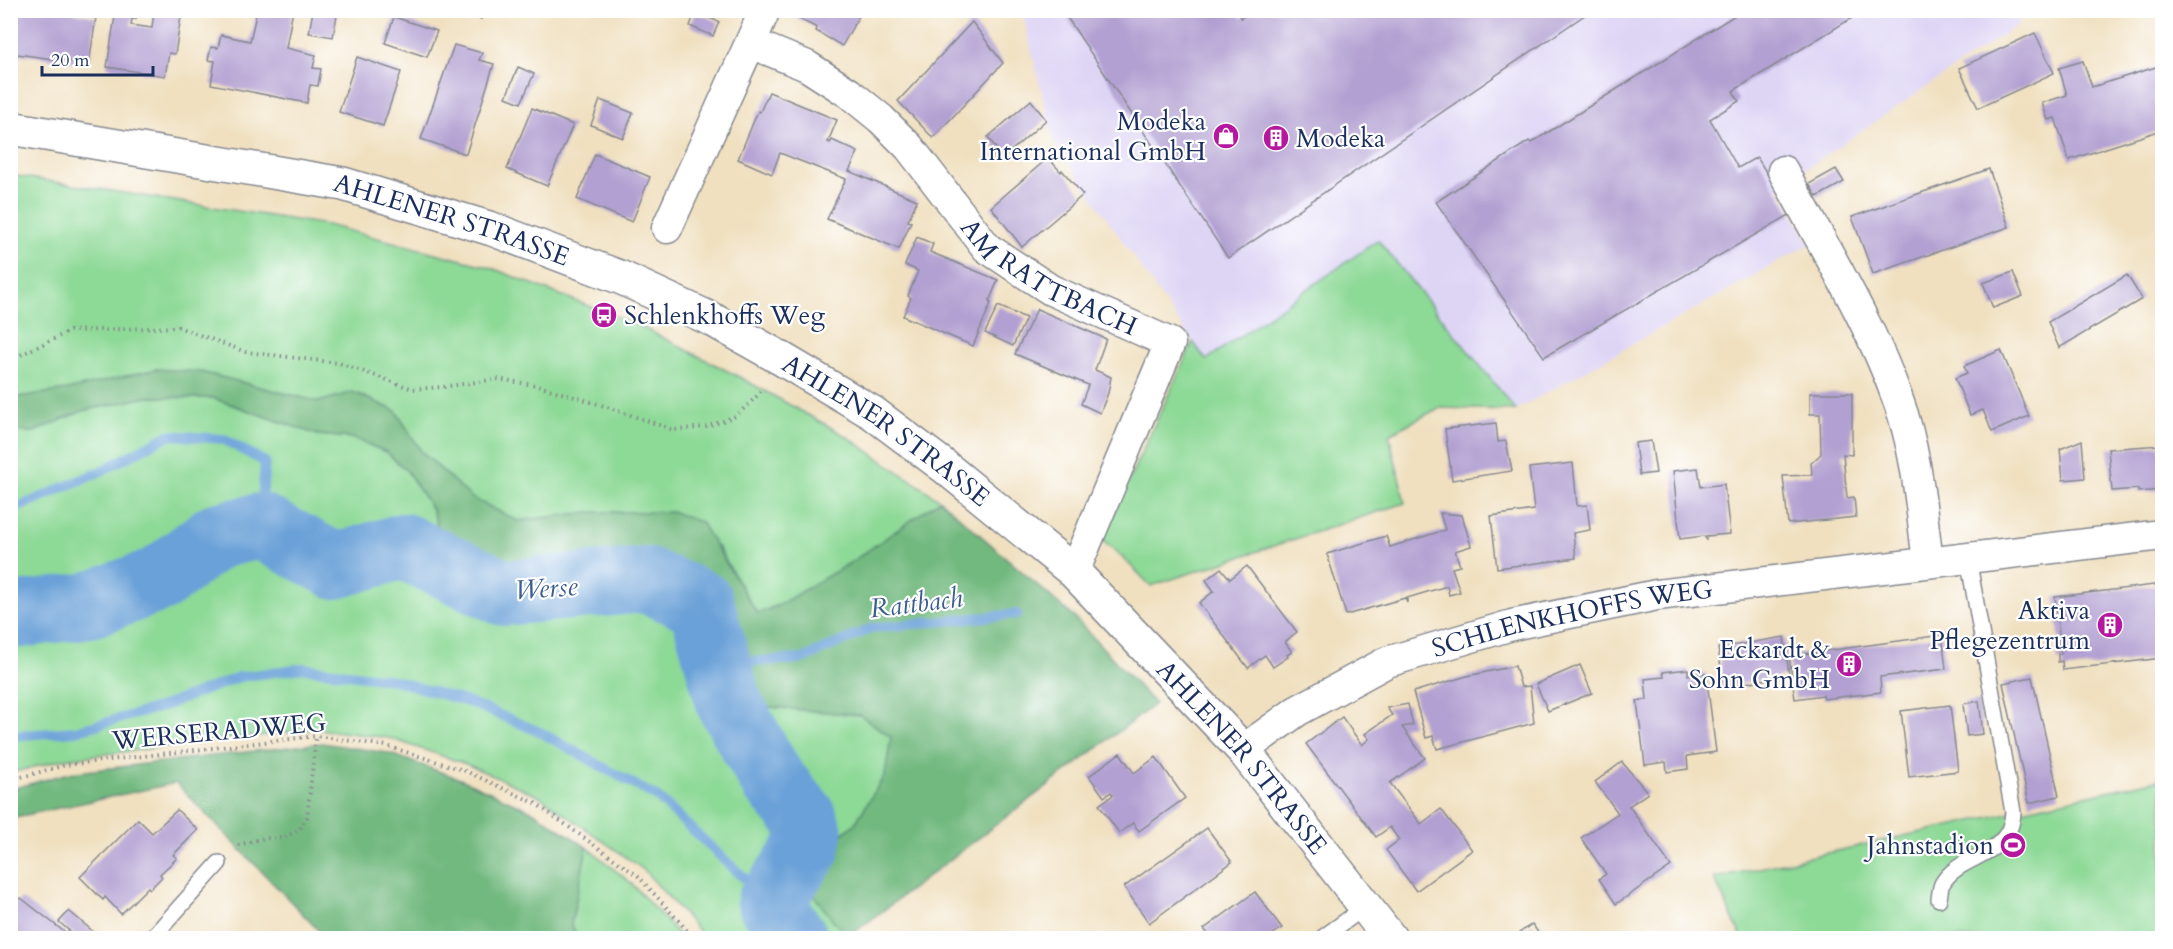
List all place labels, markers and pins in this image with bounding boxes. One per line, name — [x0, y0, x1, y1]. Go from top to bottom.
place label: Modeka International GmbH — [979, 104, 1206, 169]
shop icon: Modeka International GmbH — [1211, 121, 1241, 151]
place label: Modeka — [1296, 121, 1385, 156]
building icon: Modeka — [1261, 123, 1291, 153]
place label: Schlenkhoffs Weg — [624, 298, 825, 333]
bus stop icon: Schlenkhoffs Weg — [589, 300, 619, 330]
place label: Aktiva Pflegezentrum — [1929, 593, 2090, 658]
building icon: Aktiva Pflegezentrum — [2095, 610, 2125, 640]
place label: Eckardt & Sohn GmbH — [1689, 632, 1830, 697]
building icon: Eckardt & Sohn GmbH — [1834, 649, 1864, 679]
place label: Jahnstadion — [1863, 828, 1994, 863]
sports icon: Jahnstadion — [1998, 830, 2028, 860]

